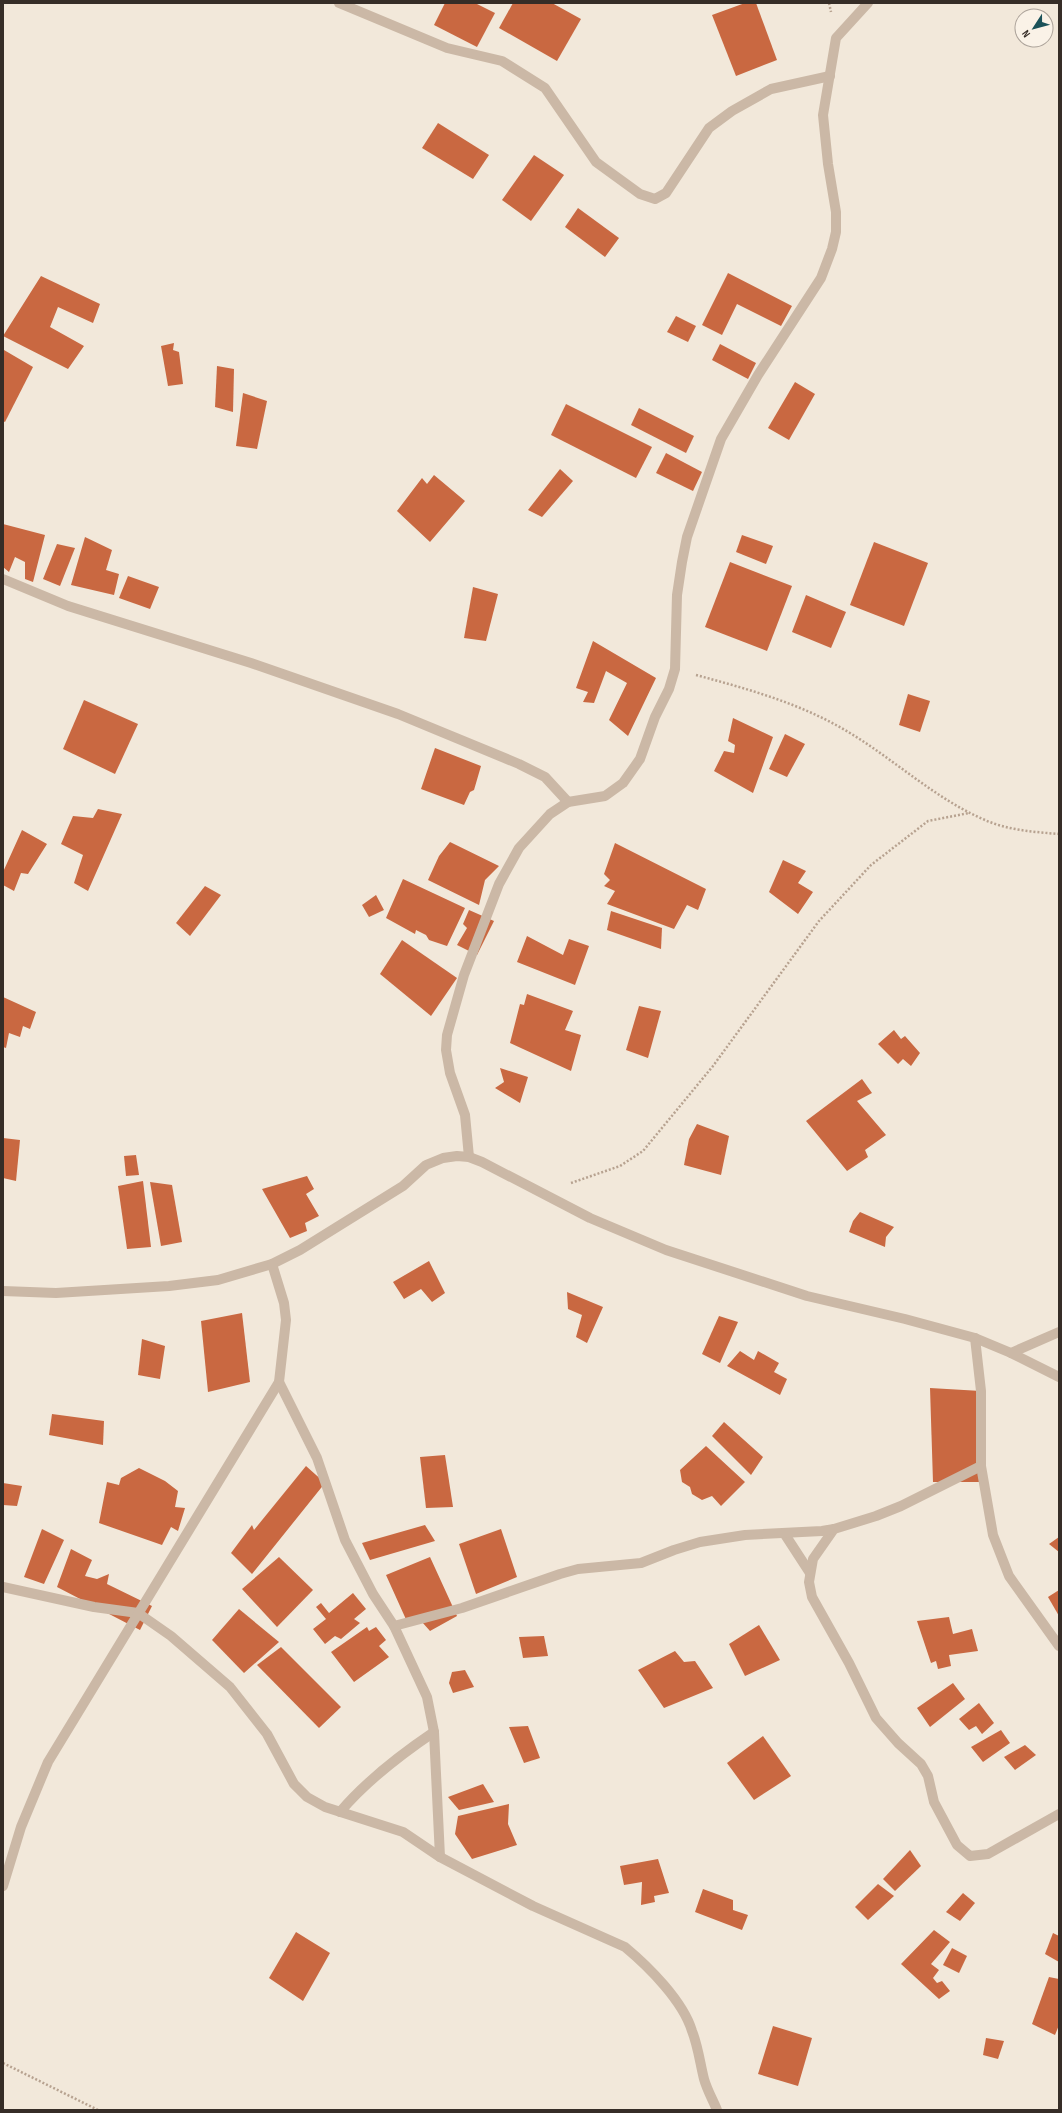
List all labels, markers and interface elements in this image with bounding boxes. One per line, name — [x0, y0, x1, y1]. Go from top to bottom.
north arrow — [1014, 8, 1054, 48]
text: N — [1019, 27, 1033, 40]

